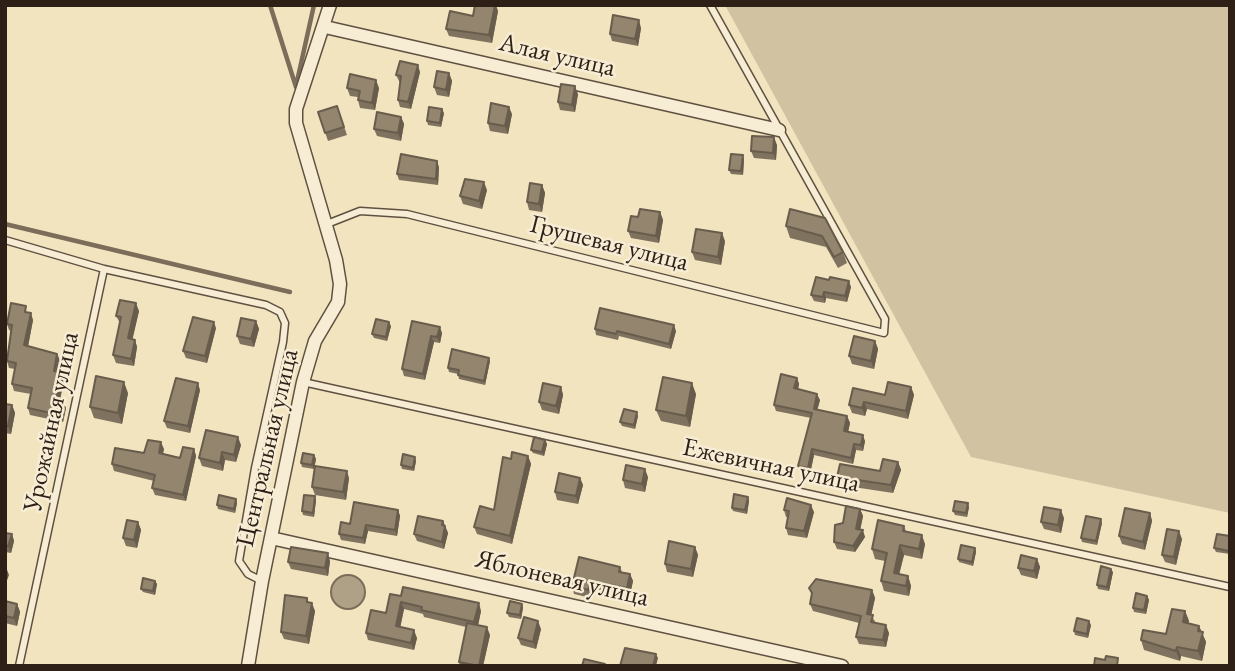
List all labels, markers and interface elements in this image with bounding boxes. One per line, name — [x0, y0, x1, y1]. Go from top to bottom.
street label: Алая улица — [496, 27, 618, 85]
street label: Грушевая улица — [527, 209, 691, 279]
street label: Урожайная улица — [18, 329, 86, 515]
street label: Центральная улица — [230, 346, 306, 550]
street label: Ежевичная улица — [680, 432, 862, 500]
street label: Яблоневая улица — [472, 544, 652, 614]

